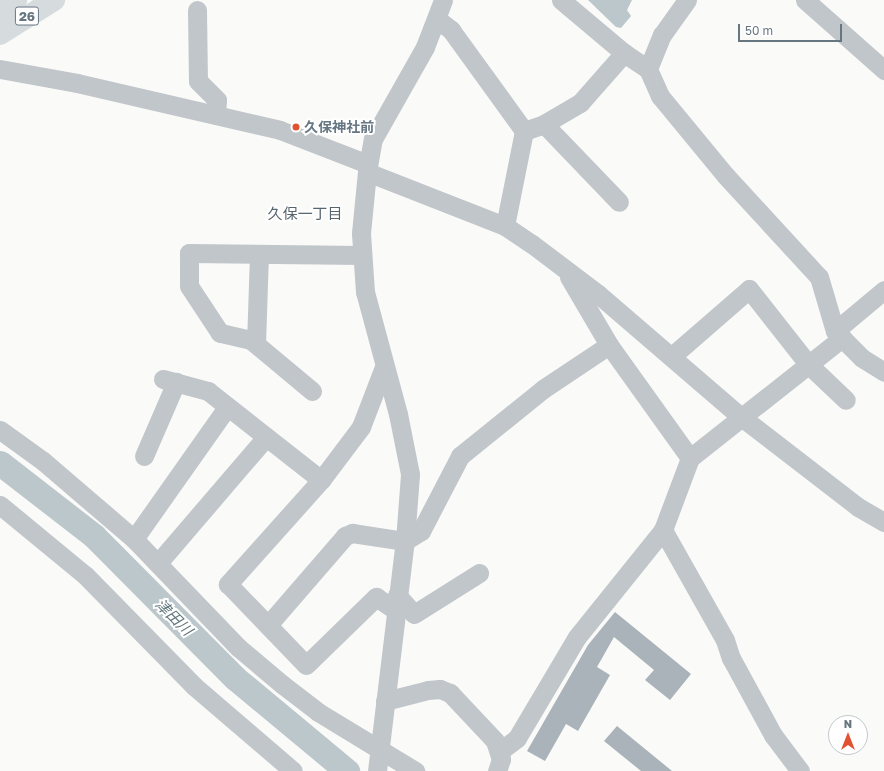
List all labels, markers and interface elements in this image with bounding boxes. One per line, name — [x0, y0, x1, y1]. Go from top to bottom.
road number: 26 — [14, 5, 40, 27]
scale bar — [740, 16, 844, 42]
text: 50 m — [745, 23, 773, 38]
place label: 久保神社前 — [304, 119, 374, 135]
marker: 久保神社前 — [291, 122, 301, 132]
district label: 久保一丁目 — [268, 205, 342, 223]
water label: 津田川 — [152, 595, 196, 639]
north arrow — [828, 715, 868, 755]
text: N — [844, 717, 852, 730]

